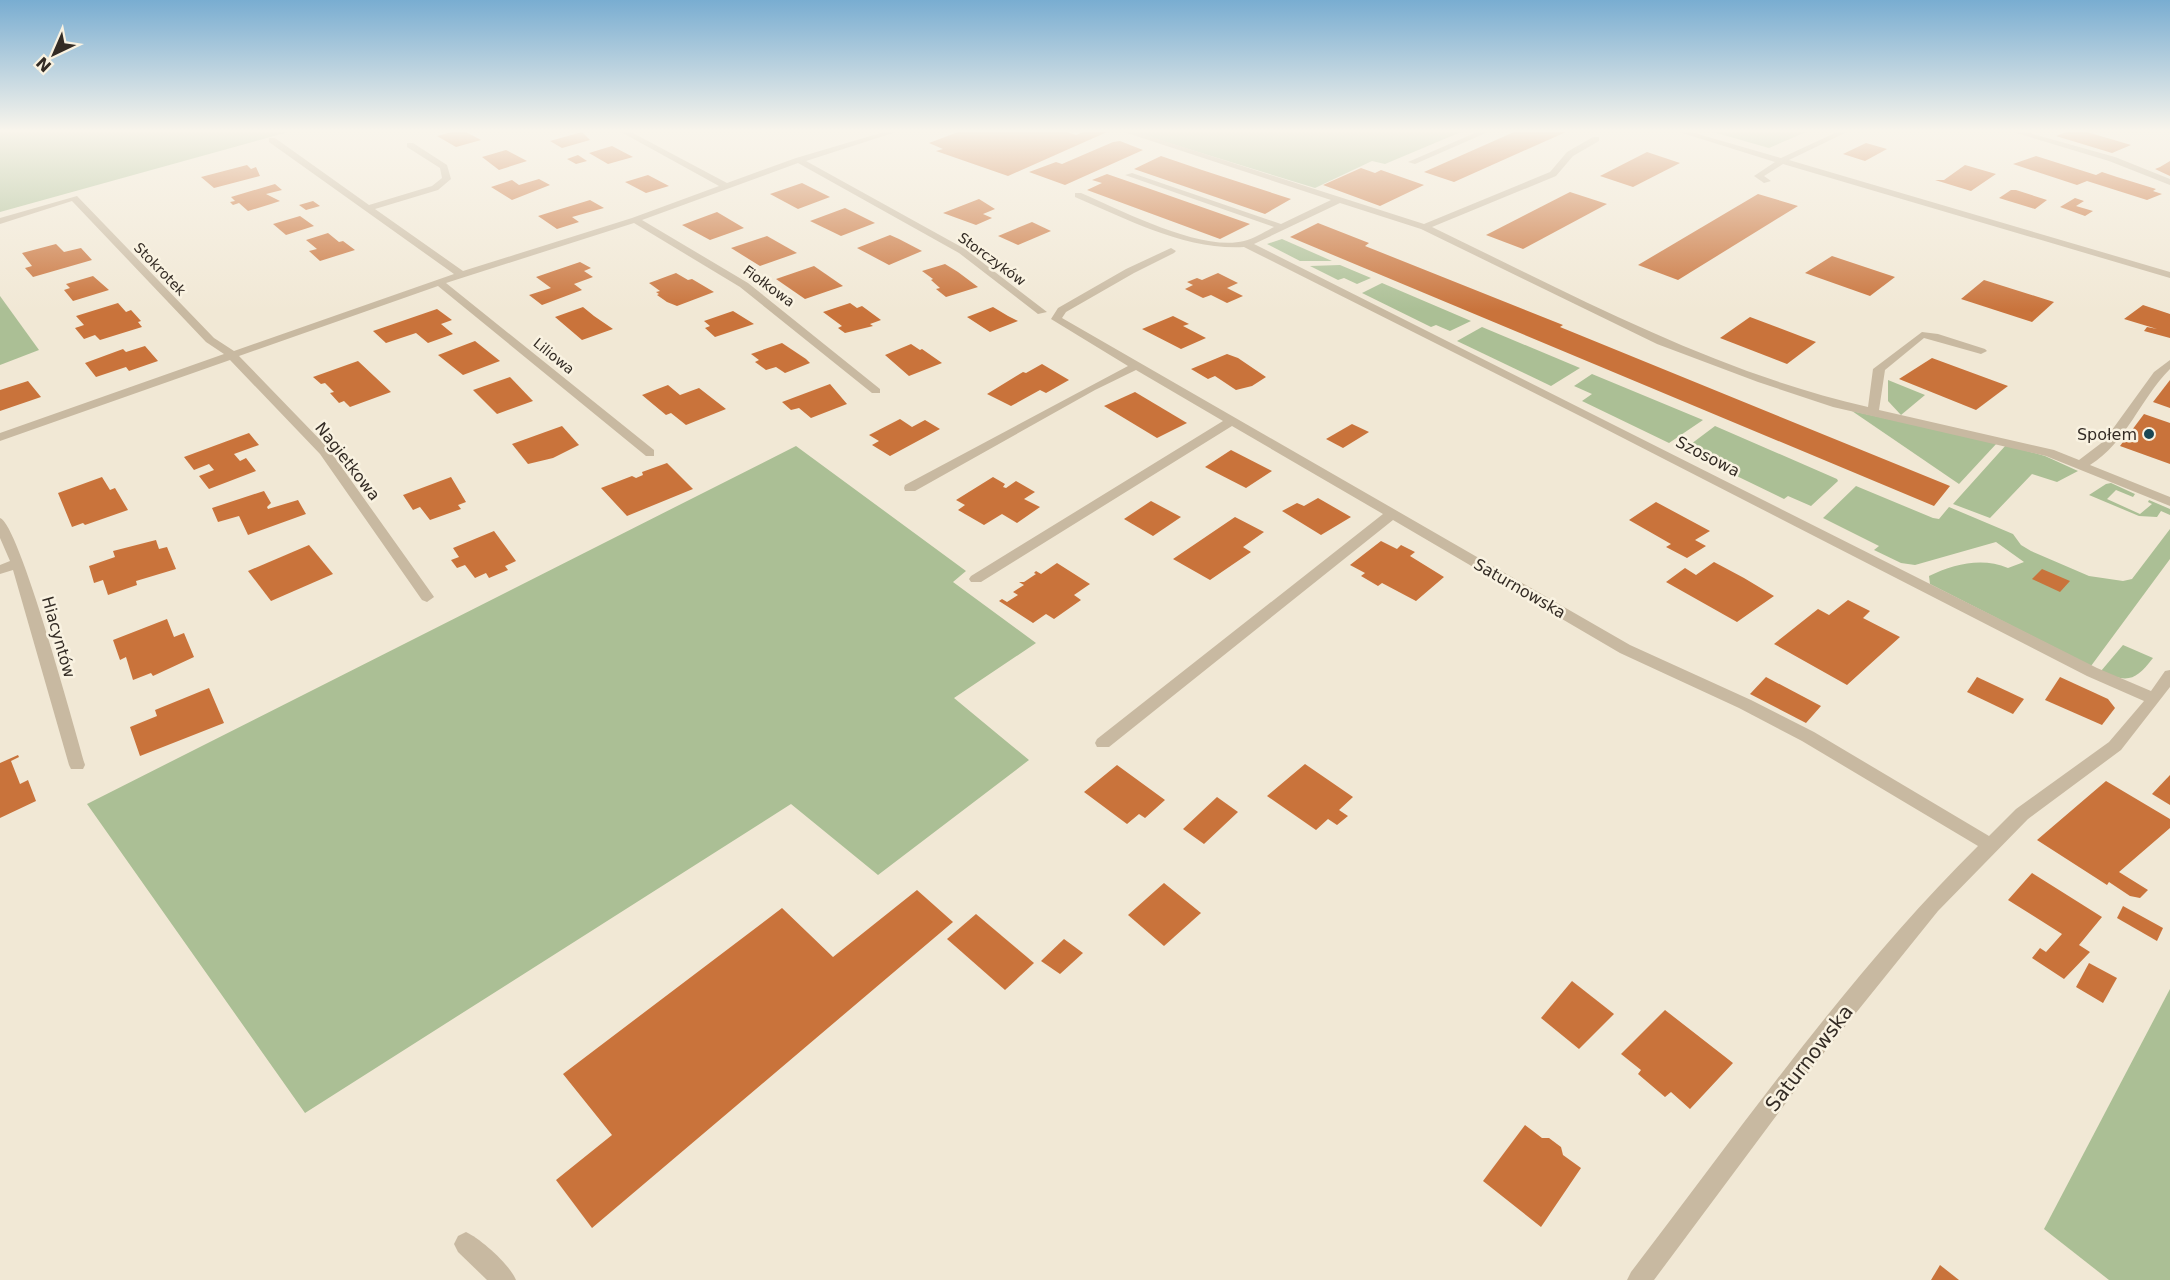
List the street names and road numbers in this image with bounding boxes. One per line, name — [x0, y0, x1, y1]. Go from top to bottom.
street label: Storczyków — [955, 229, 1029, 289]
street label: Stokrotek — [131, 239, 190, 299]
street label: Fiołkowa — [740, 262, 798, 310]
street label: Liliowa — [530, 335, 578, 377]
street label: Nagietkowa — [311, 418, 384, 504]
street label: Szosowa — [1673, 432, 1743, 481]
street label: Saturnowska — [1470, 555, 1569, 622]
street label: Hiacyntów — [38, 594, 79, 680]
street label: Saturnowska — [1760, 1000, 1858, 1116]

